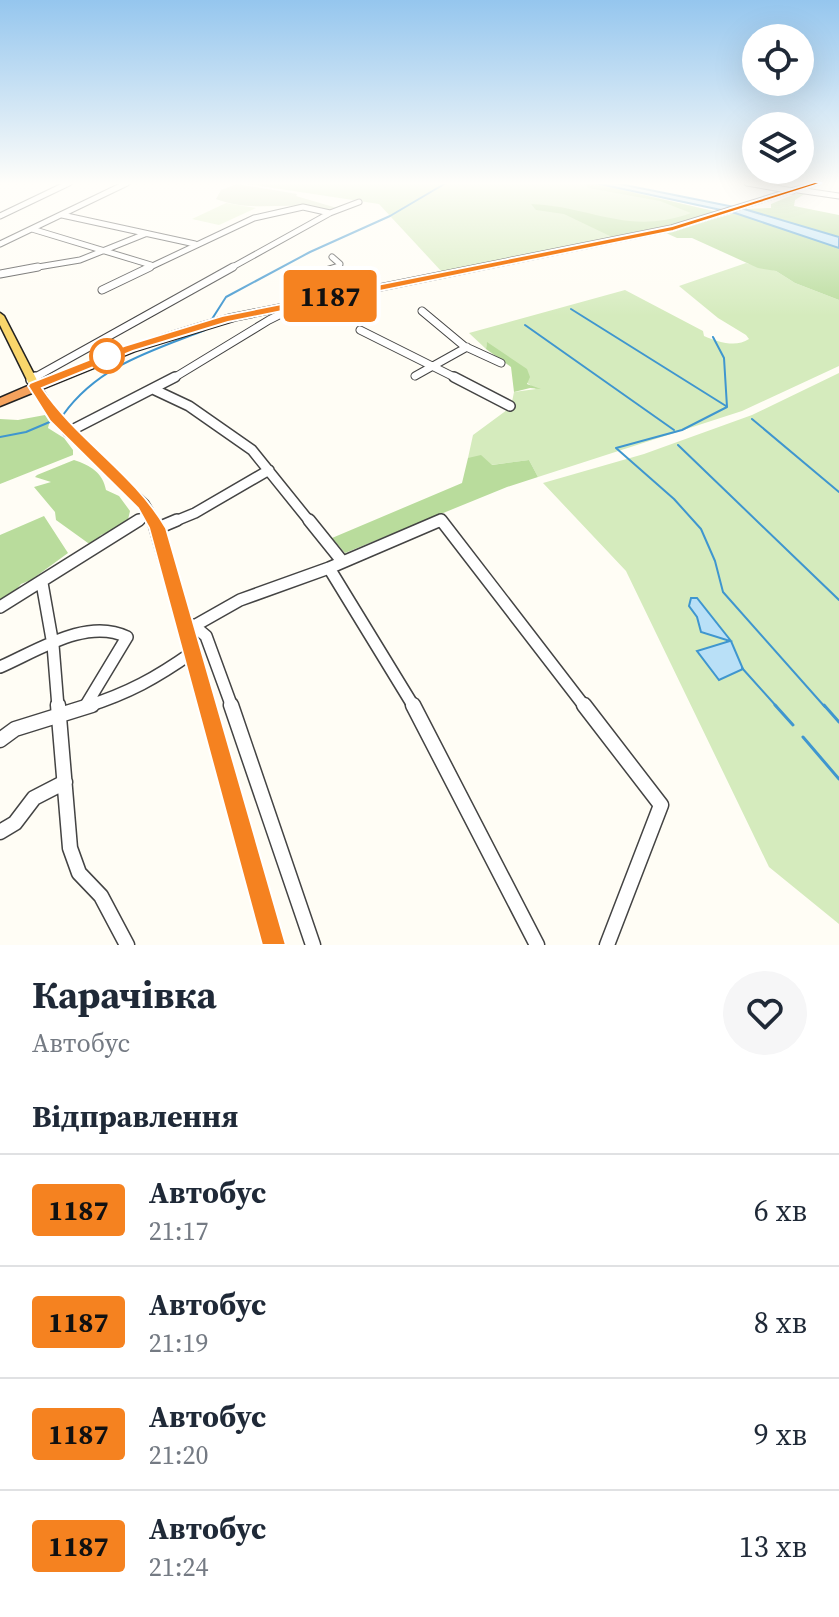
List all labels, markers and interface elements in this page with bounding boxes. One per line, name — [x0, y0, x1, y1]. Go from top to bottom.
map controls — [742, 24, 814, 184]
button: locate — [742, 24, 814, 96]
button: layers — [742, 112, 814, 184]
line badge: 1187 — [274, 270, 386, 322]
text: 1187 — [300, 277, 360, 315]
unlabelled marker — [90, 339, 124, 373]
text: Карачівка — [32, 969, 217, 1021]
button: heart — [723, 971, 807, 1055]
text: Автобус — [32, 1025, 130, 1061]
text: Відправлення — [32, 1096, 238, 1137]
text: Автобус — [149, 1172, 266, 1213]
text: 6 хв — [754, 1190, 807, 1231]
text: 1187 — [48, 1191, 109, 1229]
text: 21:17 — [149, 1213, 209, 1249]
text: Автобус — [149, 1284, 266, 1325]
text: 8 хв — [754, 1302, 807, 1343]
text: 1187 — [48, 1303, 109, 1341]
text: 21:19 — [149, 1325, 209, 1361]
text: Автобус — [149, 1396, 266, 1437]
text: 9 хв — [754, 1414, 807, 1455]
text: 1187 — [48, 1415, 109, 1453]
text: 21:20 — [149, 1437, 209, 1473]
text: Автобус — [149, 1508, 266, 1549]
text: 13 хв — [739, 1526, 807, 1567]
text: 1187 — [48, 1527, 109, 1565]
text: 21:24 — [149, 1549, 209, 1585]

